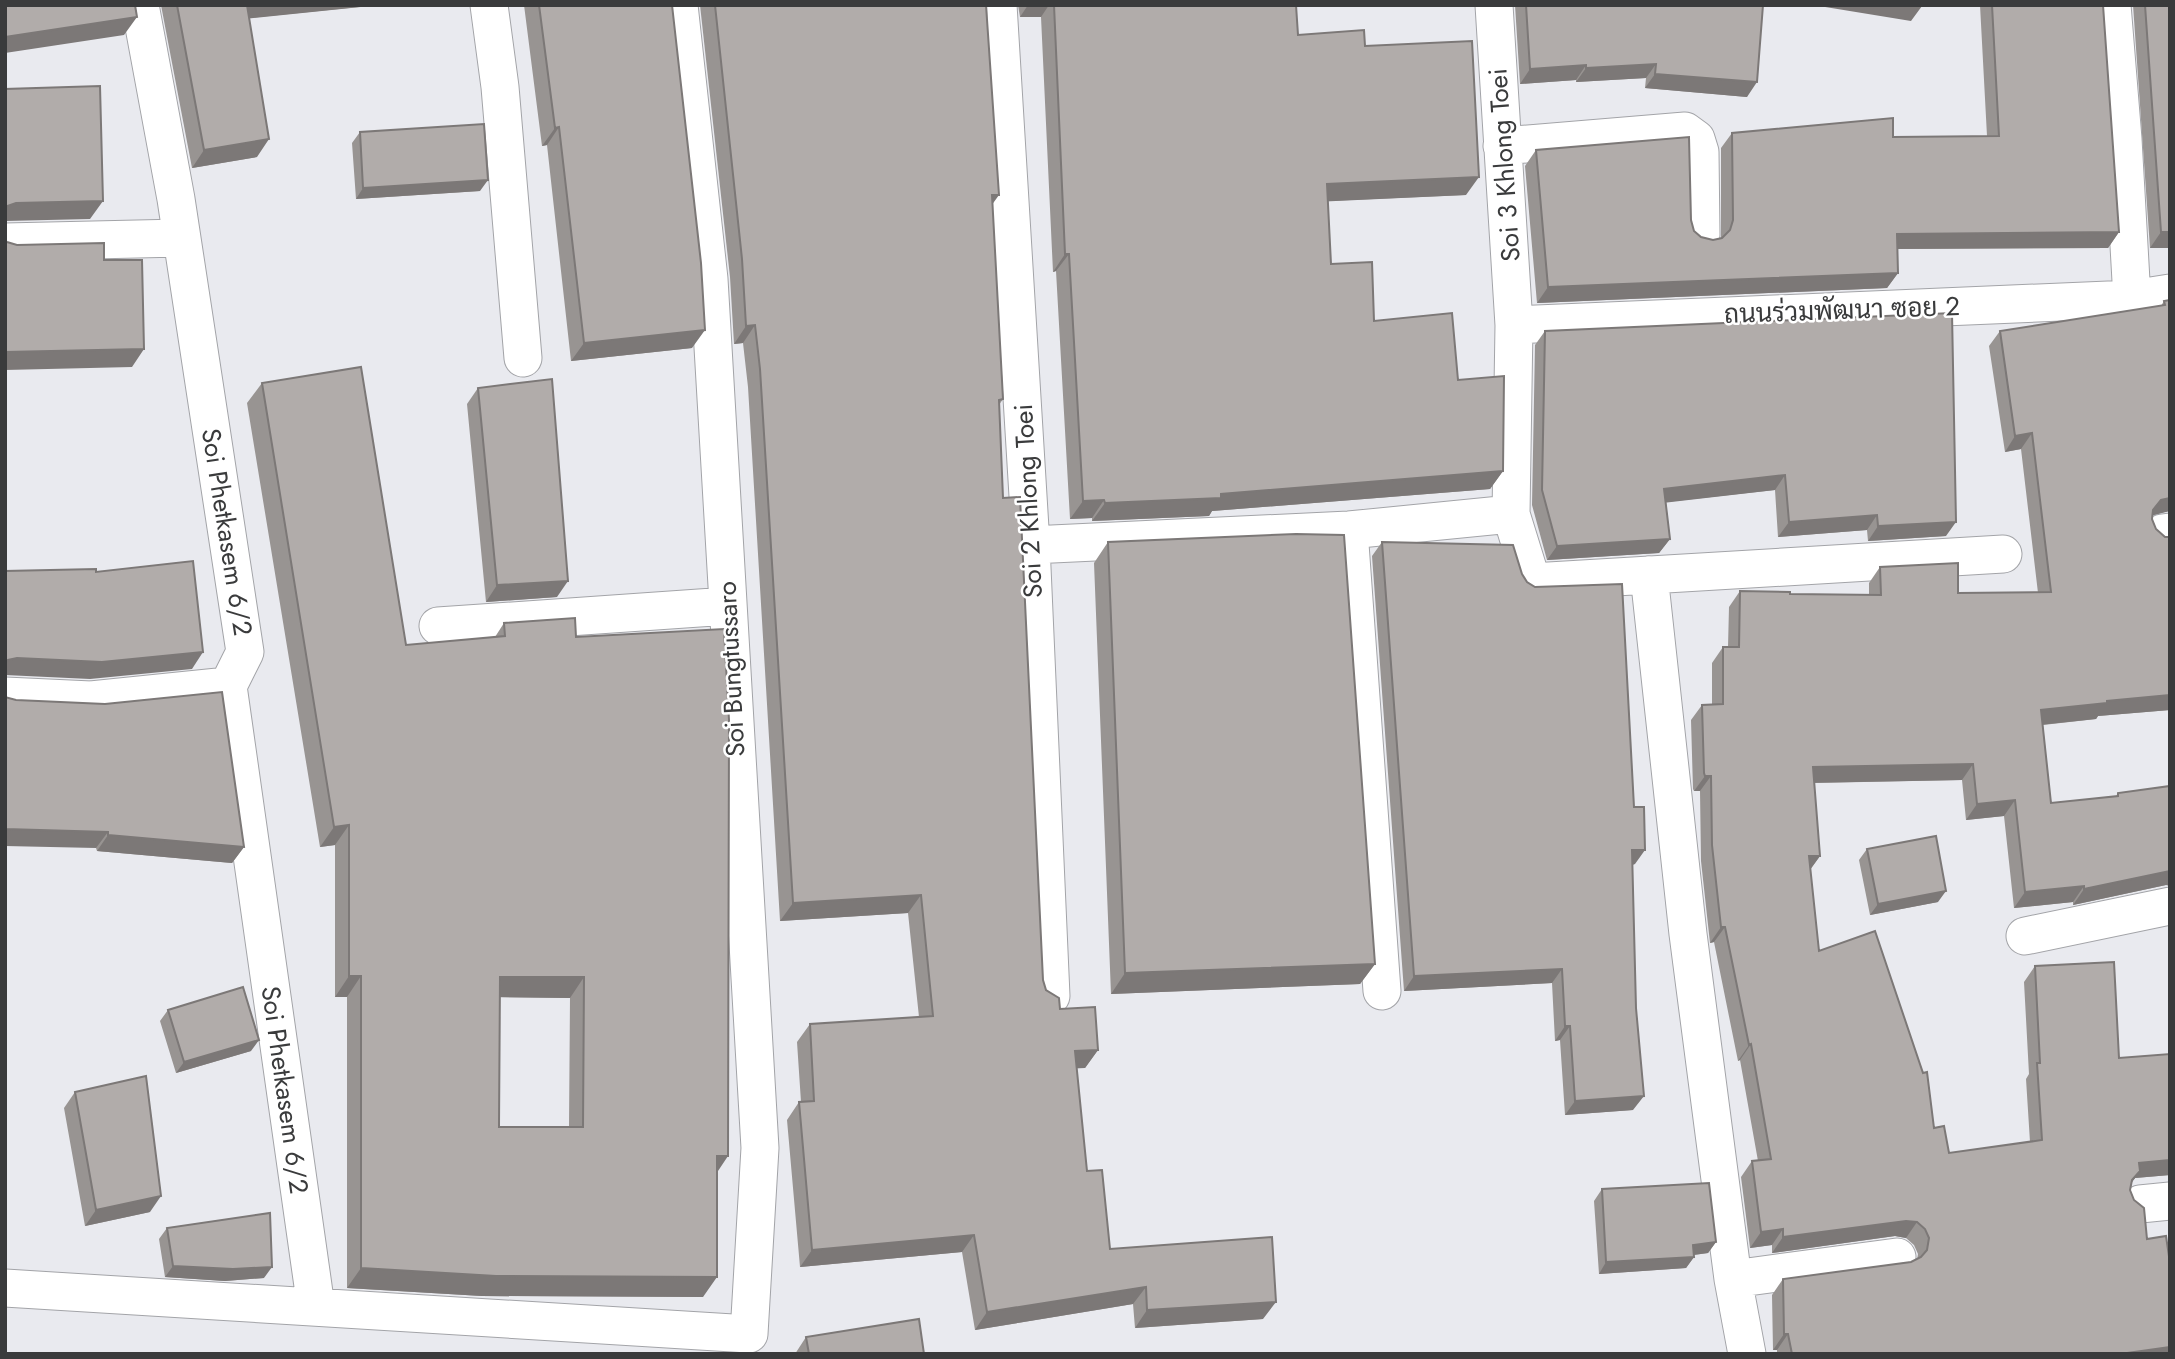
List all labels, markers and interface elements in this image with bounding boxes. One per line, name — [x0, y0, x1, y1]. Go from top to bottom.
street label: Soi 3 Khlong Toei — [1478, 67, 1530, 263]
street label: ถนนร่วมพัฒนา ซอย 2 — [1723, 287, 1961, 333]
street label: Soi 2 Khlong Toei — [1004, 403, 1052, 599]
street label: Soi Phetkasem 6/2 — [192, 426, 262, 638]
street label: Soi Bungtussaro — [707, 580, 755, 758]
street label: Soi Phetkasem 6/2 — [252, 984, 318, 1196]

